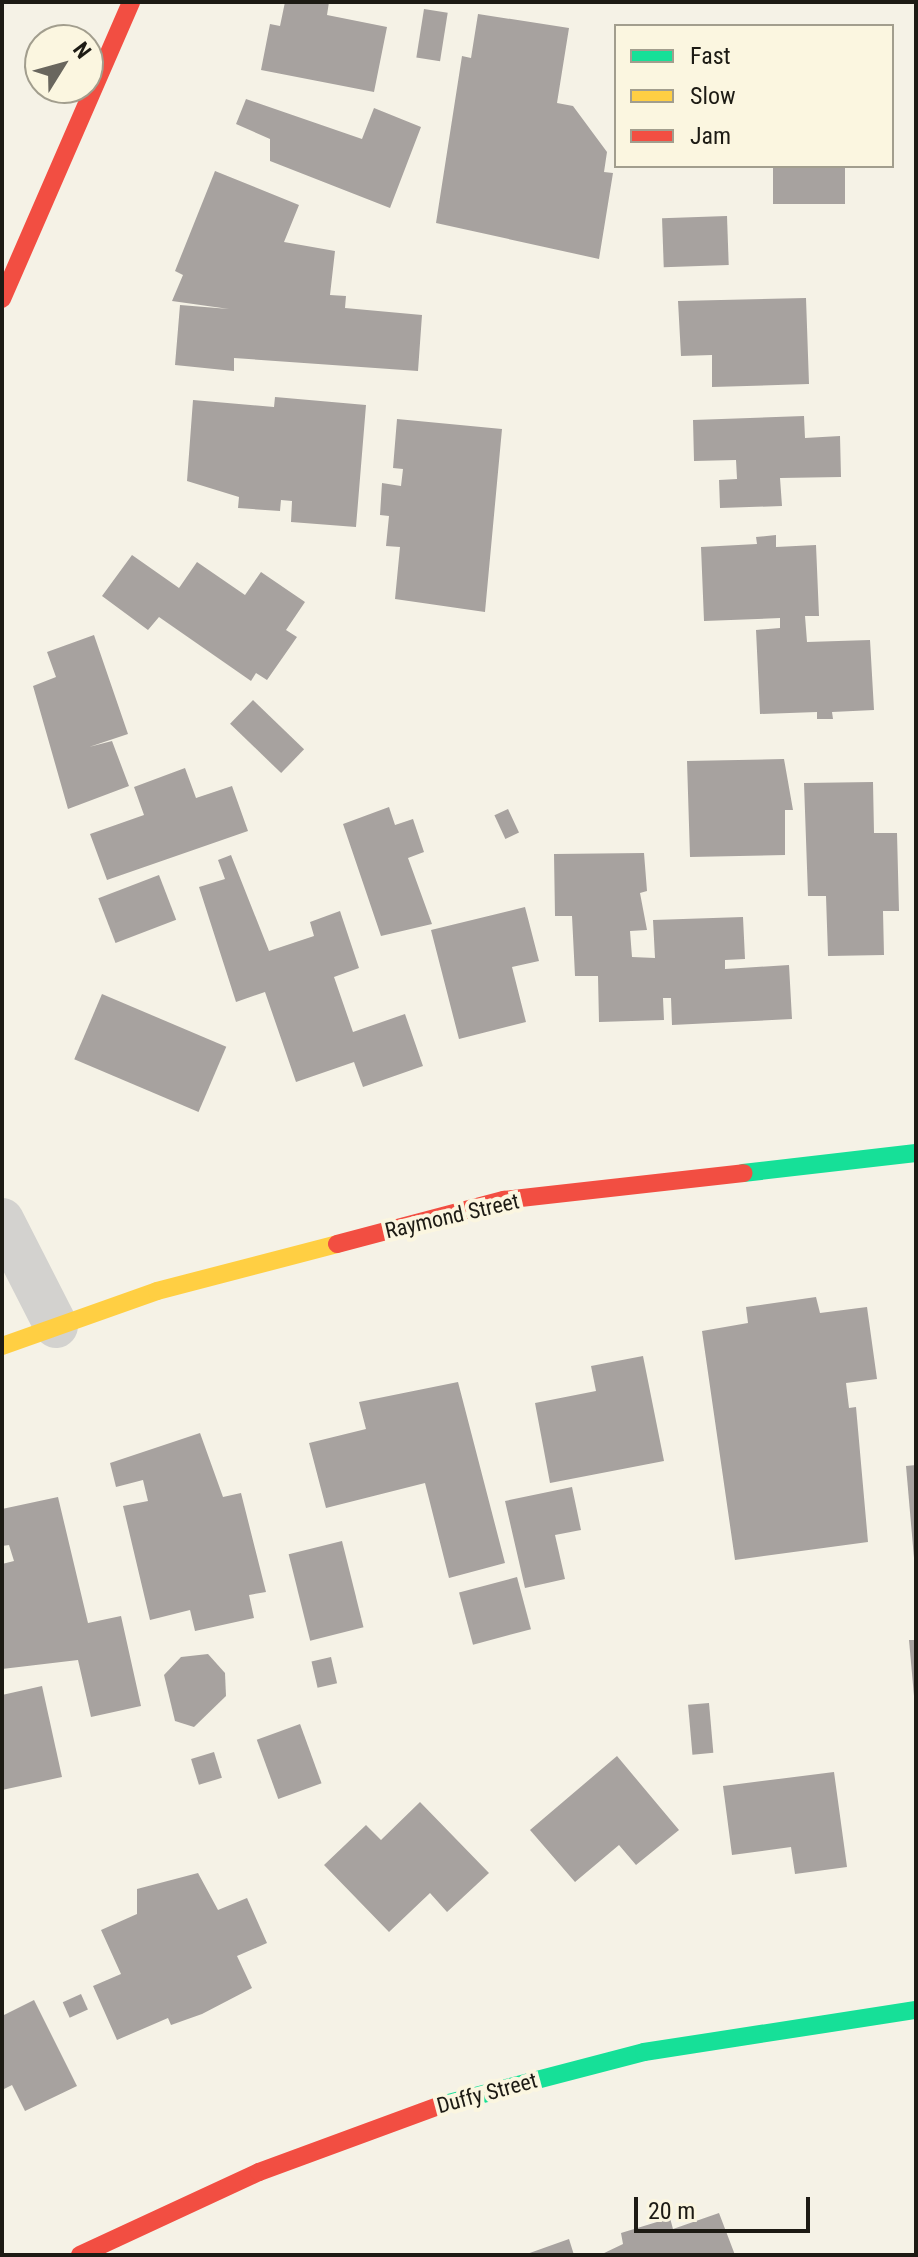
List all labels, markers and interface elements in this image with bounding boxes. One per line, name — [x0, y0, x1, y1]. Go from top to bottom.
north arrow — [24, 24, 104, 104]
legend — [614, 24, 894, 168]
text: N — [68, 38, 96, 63]
text: Fast — [690, 42, 731, 70]
text: Slow — [690, 82, 736, 110]
text: Jam — [690, 122, 731, 150]
street label: Raymond Street — [382, 1188, 522, 1244]
street label: Duffy Street — [434, 2067, 540, 2119]
scale bar — [638, 2181, 814, 2231]
text: 20 m — [648, 2197, 695, 2225]

